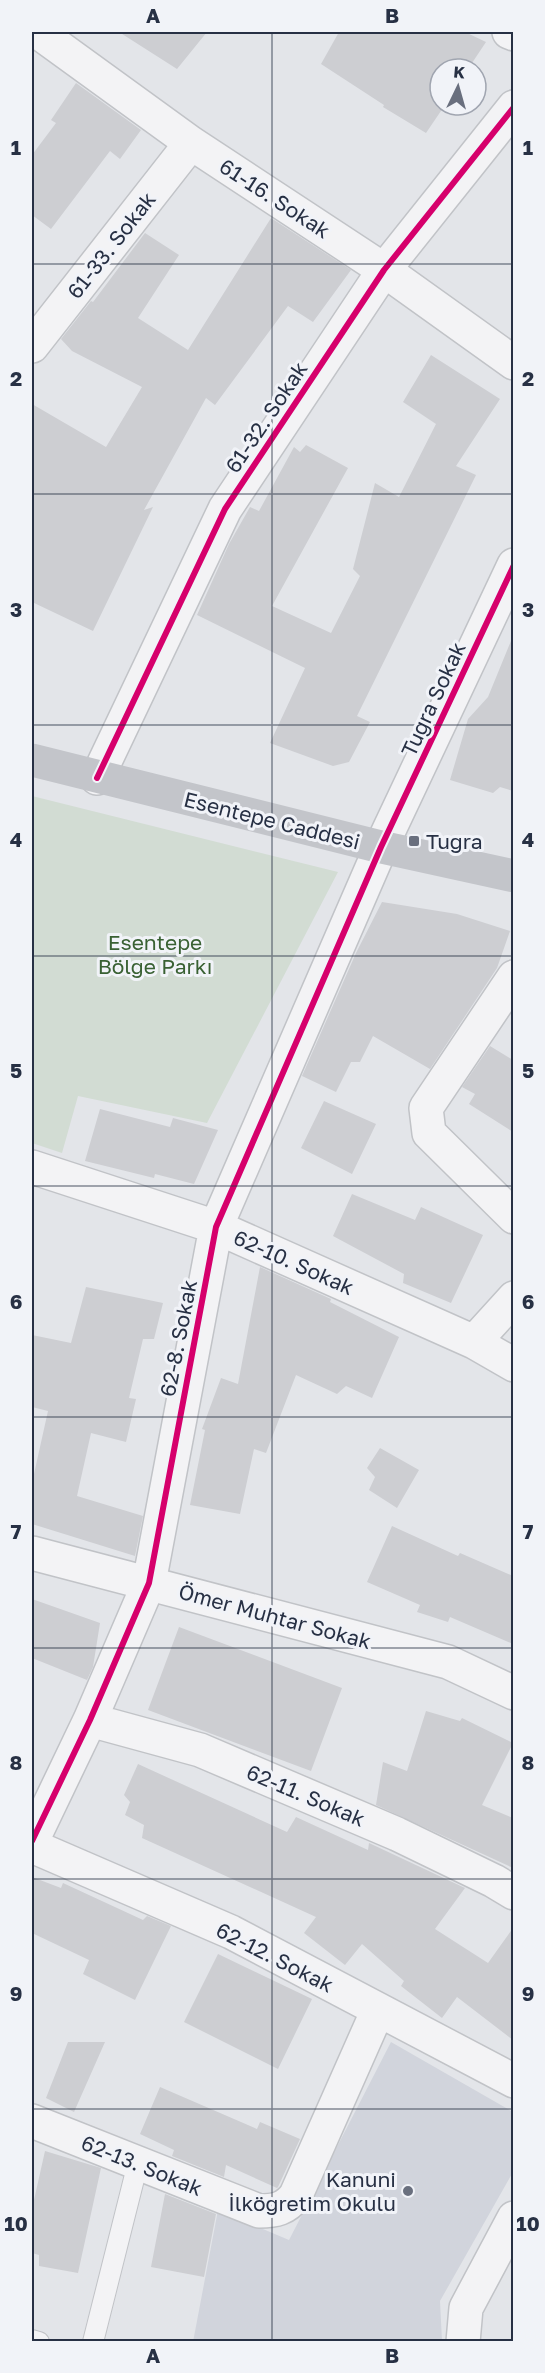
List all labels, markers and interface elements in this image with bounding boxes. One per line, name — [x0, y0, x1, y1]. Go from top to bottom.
text: A — [146, 3, 160, 27]
text: B — [385, 3, 399, 27]
north arrow — [428, 57, 488, 117]
text: K — [453, 62, 466, 83]
text: 1 — [11, 135, 21, 159]
text: 1 — [523, 135, 533, 159]
street label: 61-16. Sokak — [215, 153, 335, 243]
street label: 61-33. Sokak — [61, 186, 161, 304]
street label: 61-32. Sokak — [219, 356, 313, 477]
text: 2 — [10, 366, 22, 390]
text: 2 — [522, 366, 534, 390]
text: 3 — [10, 597, 22, 621]
text: 3 — [522, 597, 534, 621]
street label: Tuğra Sokak — [395, 638, 471, 760]
street label: Esentepe Caddesi — [181, 786, 363, 854]
text: 4 — [10, 827, 22, 851]
text: 4 — [522, 827, 534, 851]
place label: Tuğra — [426, 828, 483, 854]
marker: Tuğra — [407, 834, 421, 848]
park label: Esentepe Bölge Parkı — [98, 929, 212, 979]
text: 5 — [10, 1058, 22, 1082]
text: 5 — [522, 1058, 534, 1082]
street label: 62-10. Sokak — [230, 1224, 358, 1300]
street label: 62-8. Sokak — [154, 1277, 202, 1399]
text: 6 — [10, 1289, 22, 1313]
text: 6 — [522, 1289, 534, 1313]
text: 7 — [11, 1519, 22, 1543]
text: 7 — [523, 1519, 534, 1543]
street label: Ömer Muhtar Sokak — [176, 1578, 374, 1654]
text: 8 — [10, 1750, 22, 1774]
text: 8 — [522, 1750, 534, 1774]
street label: 62-11. Sokak — [243, 1758, 369, 1832]
street label: 62-12. Sokak — [212, 1916, 338, 1998]
text: 9 — [10, 1981, 22, 2005]
text: 9 — [522, 1981, 534, 2005]
street label: 62-13. Sokak — [78, 2129, 206, 2201]
place label: Kanuni İlköğretim Okulu — [228, 2166, 396, 2216]
marker: Kanuni İlköğretim Okulu — [401, 2184, 415, 2198]
text: 10 — [4, 2211, 28, 2235]
text: 10 — [516, 2211, 540, 2235]
text: A — [146, 2343, 160, 2367]
text: B — [385, 2343, 399, 2367]

